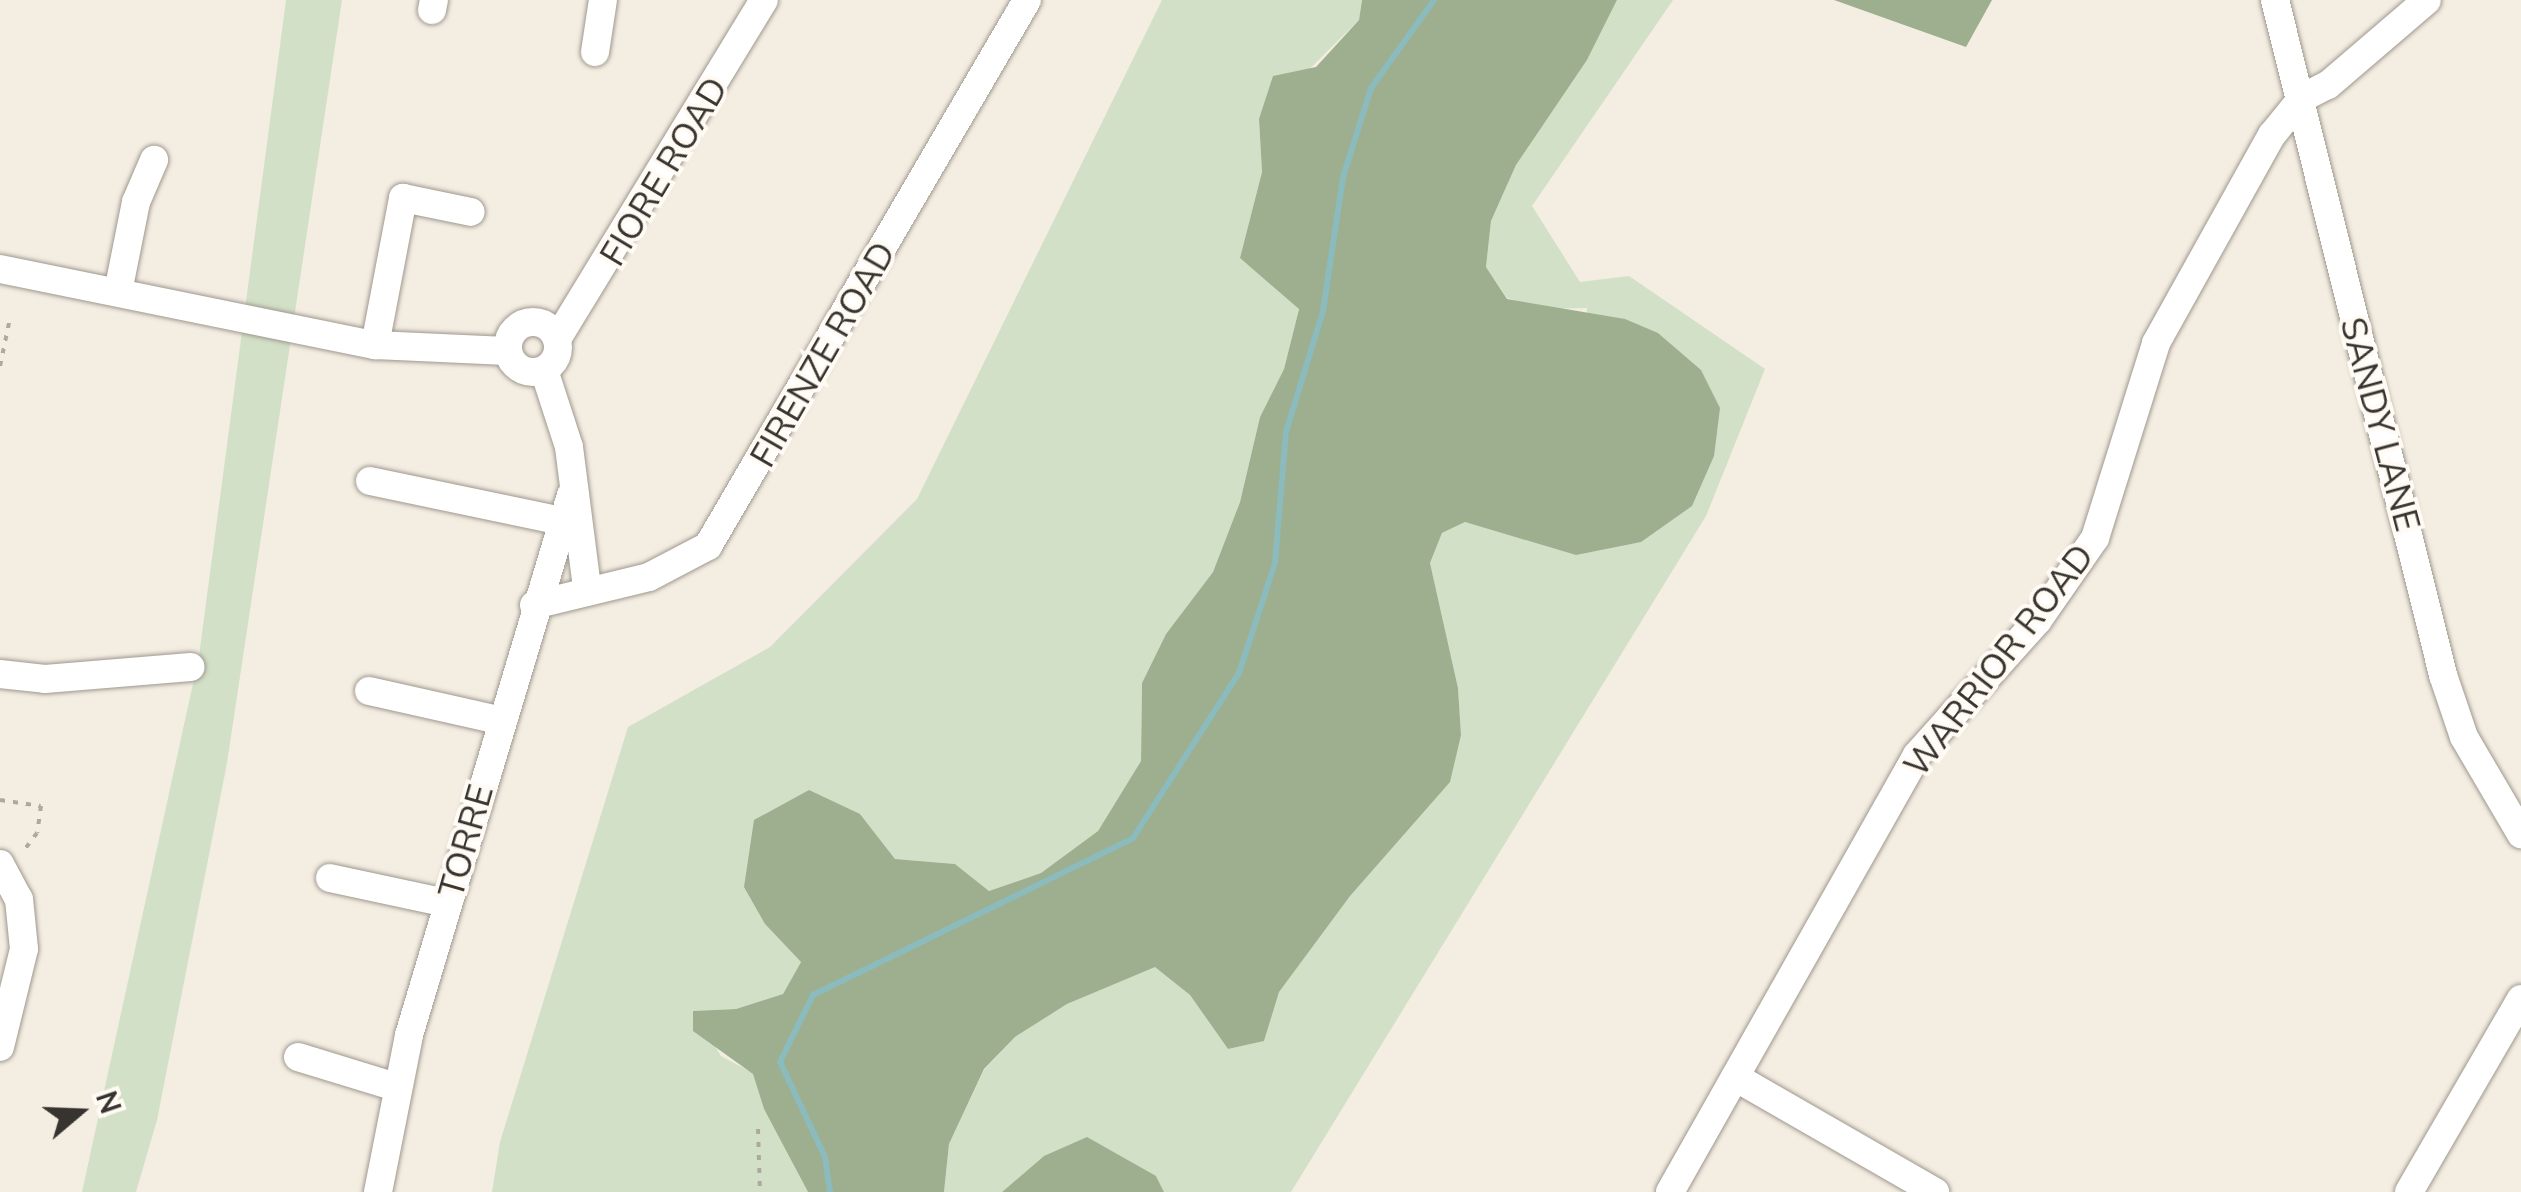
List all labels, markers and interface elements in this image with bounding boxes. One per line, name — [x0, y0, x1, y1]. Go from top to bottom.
street label: FIORE ROAD — [590, 69, 736, 273]
street label: FIRENZE ROAD — [741, 234, 903, 474]
street label: SANDY LANE — [2332, 313, 2430, 535]
street label: WARRIOR ROAD — [1894, 536, 2102, 784]
street label: TORRE — [429, 780, 501, 902]
north arrow — [30, 1062, 130, 1162]
text: N — [89, 1086, 129, 1118]

